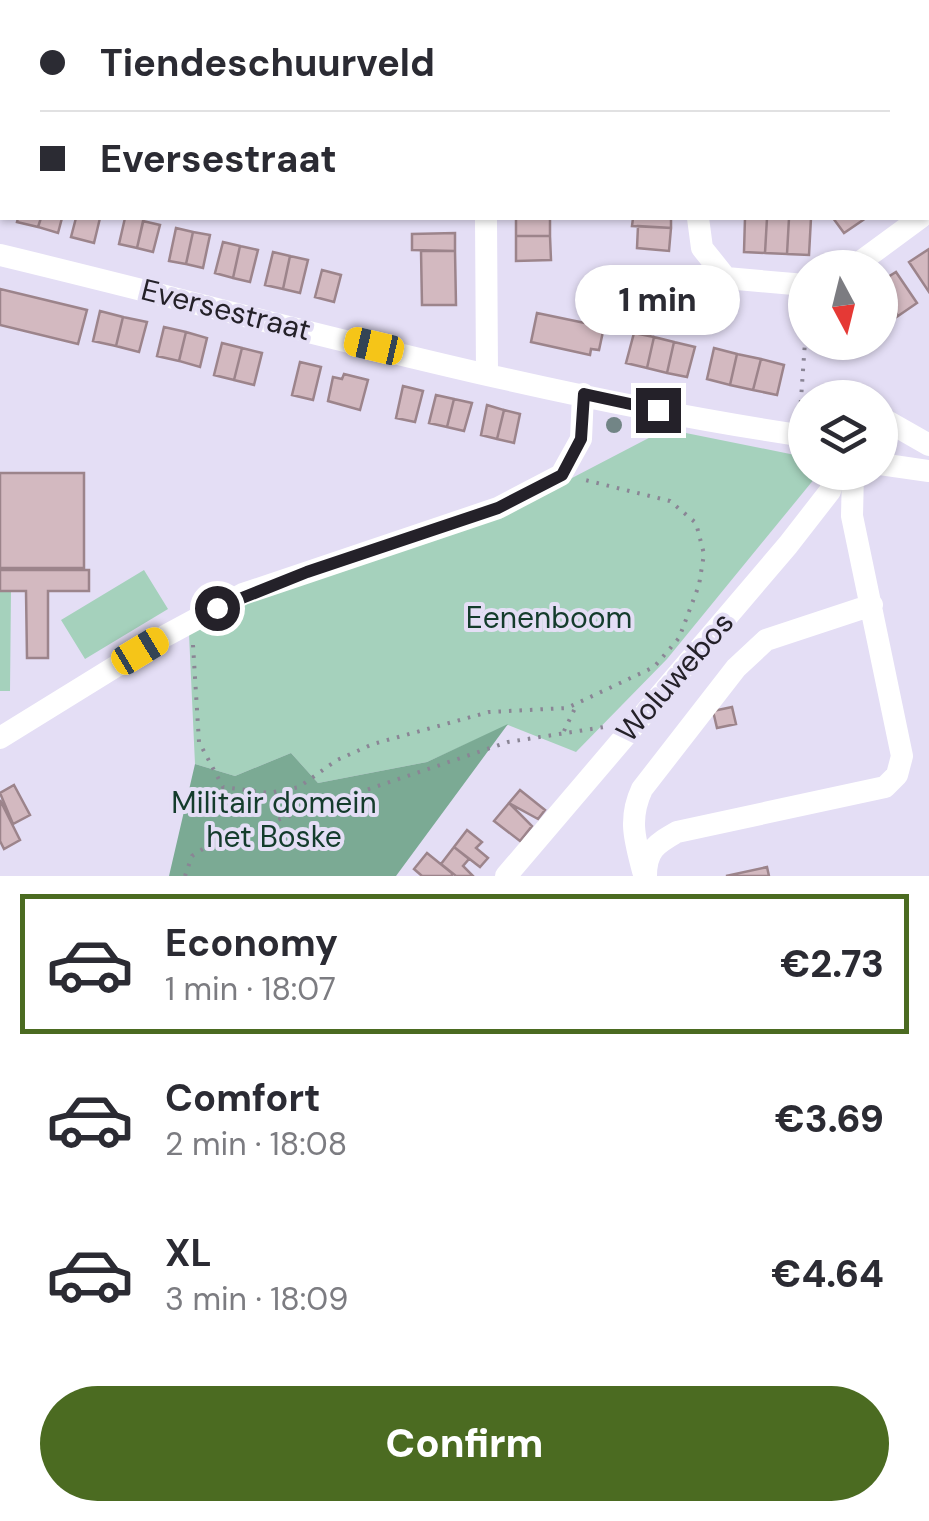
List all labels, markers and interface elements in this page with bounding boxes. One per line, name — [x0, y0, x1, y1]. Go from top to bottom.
text: Tiendeschuurveld — [100, 38, 435, 88]
text: Eversestraat — [100, 134, 337, 184]
north arrow — [788, 250, 898, 360]
map controls — [788, 250, 898, 490]
callout: 1 min — [576, 265, 740, 335]
street label: Eversestraat — [137, 270, 315, 349]
text: 1 min — [618, 279, 697, 321]
car — [341, 325, 407, 367]
button: layers — [788, 380, 898, 490]
route end — [636, 388, 681, 433]
route start — [195, 586, 240, 631]
park label: Eenenboom — [466, 598, 632, 637]
street label: Woluwebos — [607, 603, 742, 750]
car — [107, 623, 173, 679]
park label: Militair domein het Boske — [171, 783, 377, 856]
text: Economy — [165, 918, 338, 968]
icon: car — [45, 919, 135, 1009]
text: €2.73 — [780, 939, 884, 989]
text: 1 min · 18:07 — [165, 968, 336, 1010]
text: Comfort — [165, 1073, 321, 1123]
icon: car — [45, 1074, 135, 1164]
text: €3.69 — [775, 1094, 884, 1144]
text: 2 min · 18:08 — [165, 1123, 347, 1165]
text: XL — [165, 1228, 212, 1278]
icon: car — [45, 1229, 135, 1319]
text: €4.64 — [771, 1249, 884, 1299]
text: 3 min · 18:09 — [165, 1278, 348, 1320]
button: Confirm — [40, 1386, 889, 1501]

